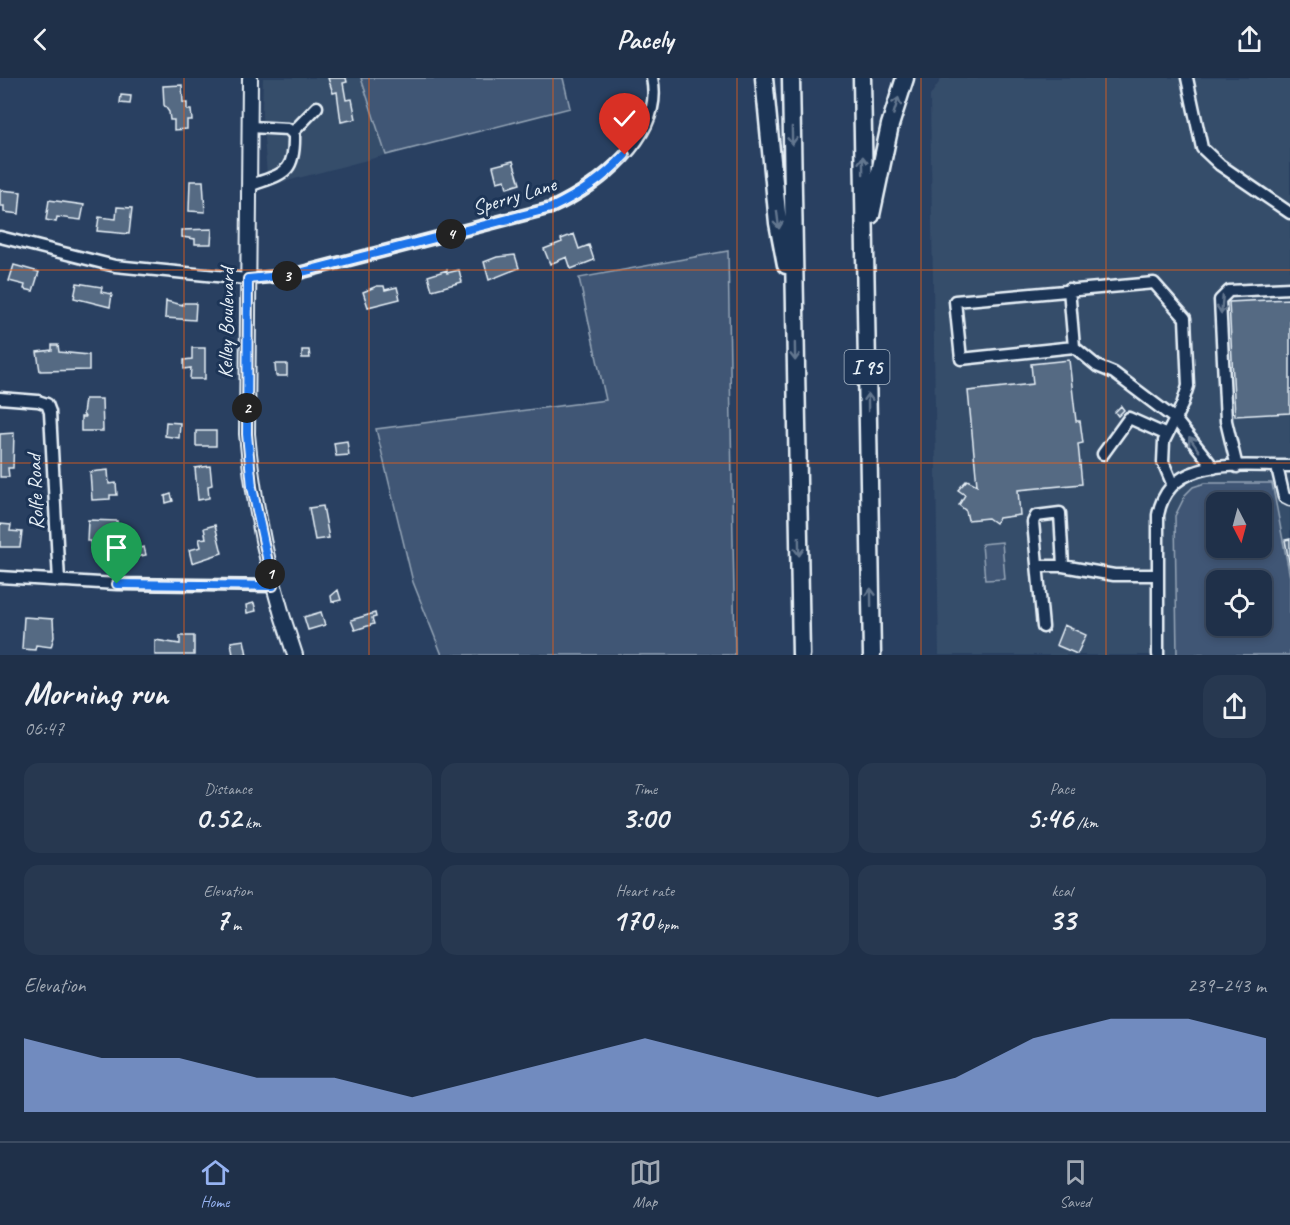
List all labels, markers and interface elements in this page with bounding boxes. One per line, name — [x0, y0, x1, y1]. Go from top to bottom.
text: Pacely — [617, 22, 673, 56]
icon: back — [24, 23, 57, 56]
icon: share — [1233, 23, 1266, 56]
pin — [599, 93, 650, 155]
one-way arrow — [891, 97, 902, 116]
icon: check — [608, 102, 641, 135]
one-way arrow — [786, 126, 797, 146]
one-way arrow — [858, 155, 869, 175]
street label: Sperry Lane — [469, 171, 560, 221]
one-way arrow — [773, 209, 784, 229]
pin: 4 — [436, 219, 466, 249]
text: 4 — [447, 224, 455, 244]
pin: 3 — [272, 261, 302, 291]
street label: Kelley Boulevard — [212, 264, 240, 379]
text: 3 — [283, 266, 291, 286]
one-way arrow — [1216, 295, 1227, 315]
one-way arrow — [789, 342, 801, 362]
road number: I 95 — [844, 350, 890, 384]
one-way arrow — [862, 392, 873, 412]
pin: 2 — [232, 393, 262, 423]
text: 2 — [243, 398, 251, 418]
one-way arrow — [1188, 436, 1200, 452]
street label: Rolfe Road — [21, 451, 49, 530]
north arrow — [1206, 492, 1272, 558]
map controls — [1206, 492, 1272, 636]
pin — [91, 522, 142, 584]
icon: arrive — [100, 531, 133, 564]
one-way arrow — [793, 537, 805, 557]
pin: 1 — [255, 559, 285, 589]
text: 1 — [266, 564, 274, 584]
button: locate — [1206, 570, 1272, 636]
one-way arrow — [865, 587, 877, 607]
text: Morning run — [24, 672, 168, 714]
button: share — [1203, 675, 1266, 738]
text: 06:47 — [24, 716, 64, 741]
text: Distance — [204, 779, 252, 799]
text: Time — [633, 779, 657, 799]
text: Pace — [1050, 779, 1074, 799]
text: 0.52 — [195, 799, 241, 837]
text: 3:00 — [622, 799, 668, 837]
text: 5:46 — [1026, 799, 1073, 837]
text: km — [241, 813, 261, 833]
text: /km — [1073, 813, 1098, 833]
text: Elevation — [203, 881, 253, 901]
text: Heart rate — [616, 881, 674, 901]
text: kcal — [1051, 881, 1073, 901]
text: 7 — [215, 901, 228, 939]
text: 170 — [612, 901, 652, 939]
text: 33 — [1049, 901, 1076, 939]
text: m — [228, 915, 241, 935]
text: bpm — [652, 915, 678, 935]
text: Elevation — [24, 973, 86, 998]
text: 239–243 m — [1187, 973, 1266, 998]
tab: Home — [199, 1156, 232, 1212]
tab: Map — [629, 1156, 662, 1212]
tab: Saved — [1059, 1156, 1092, 1212]

